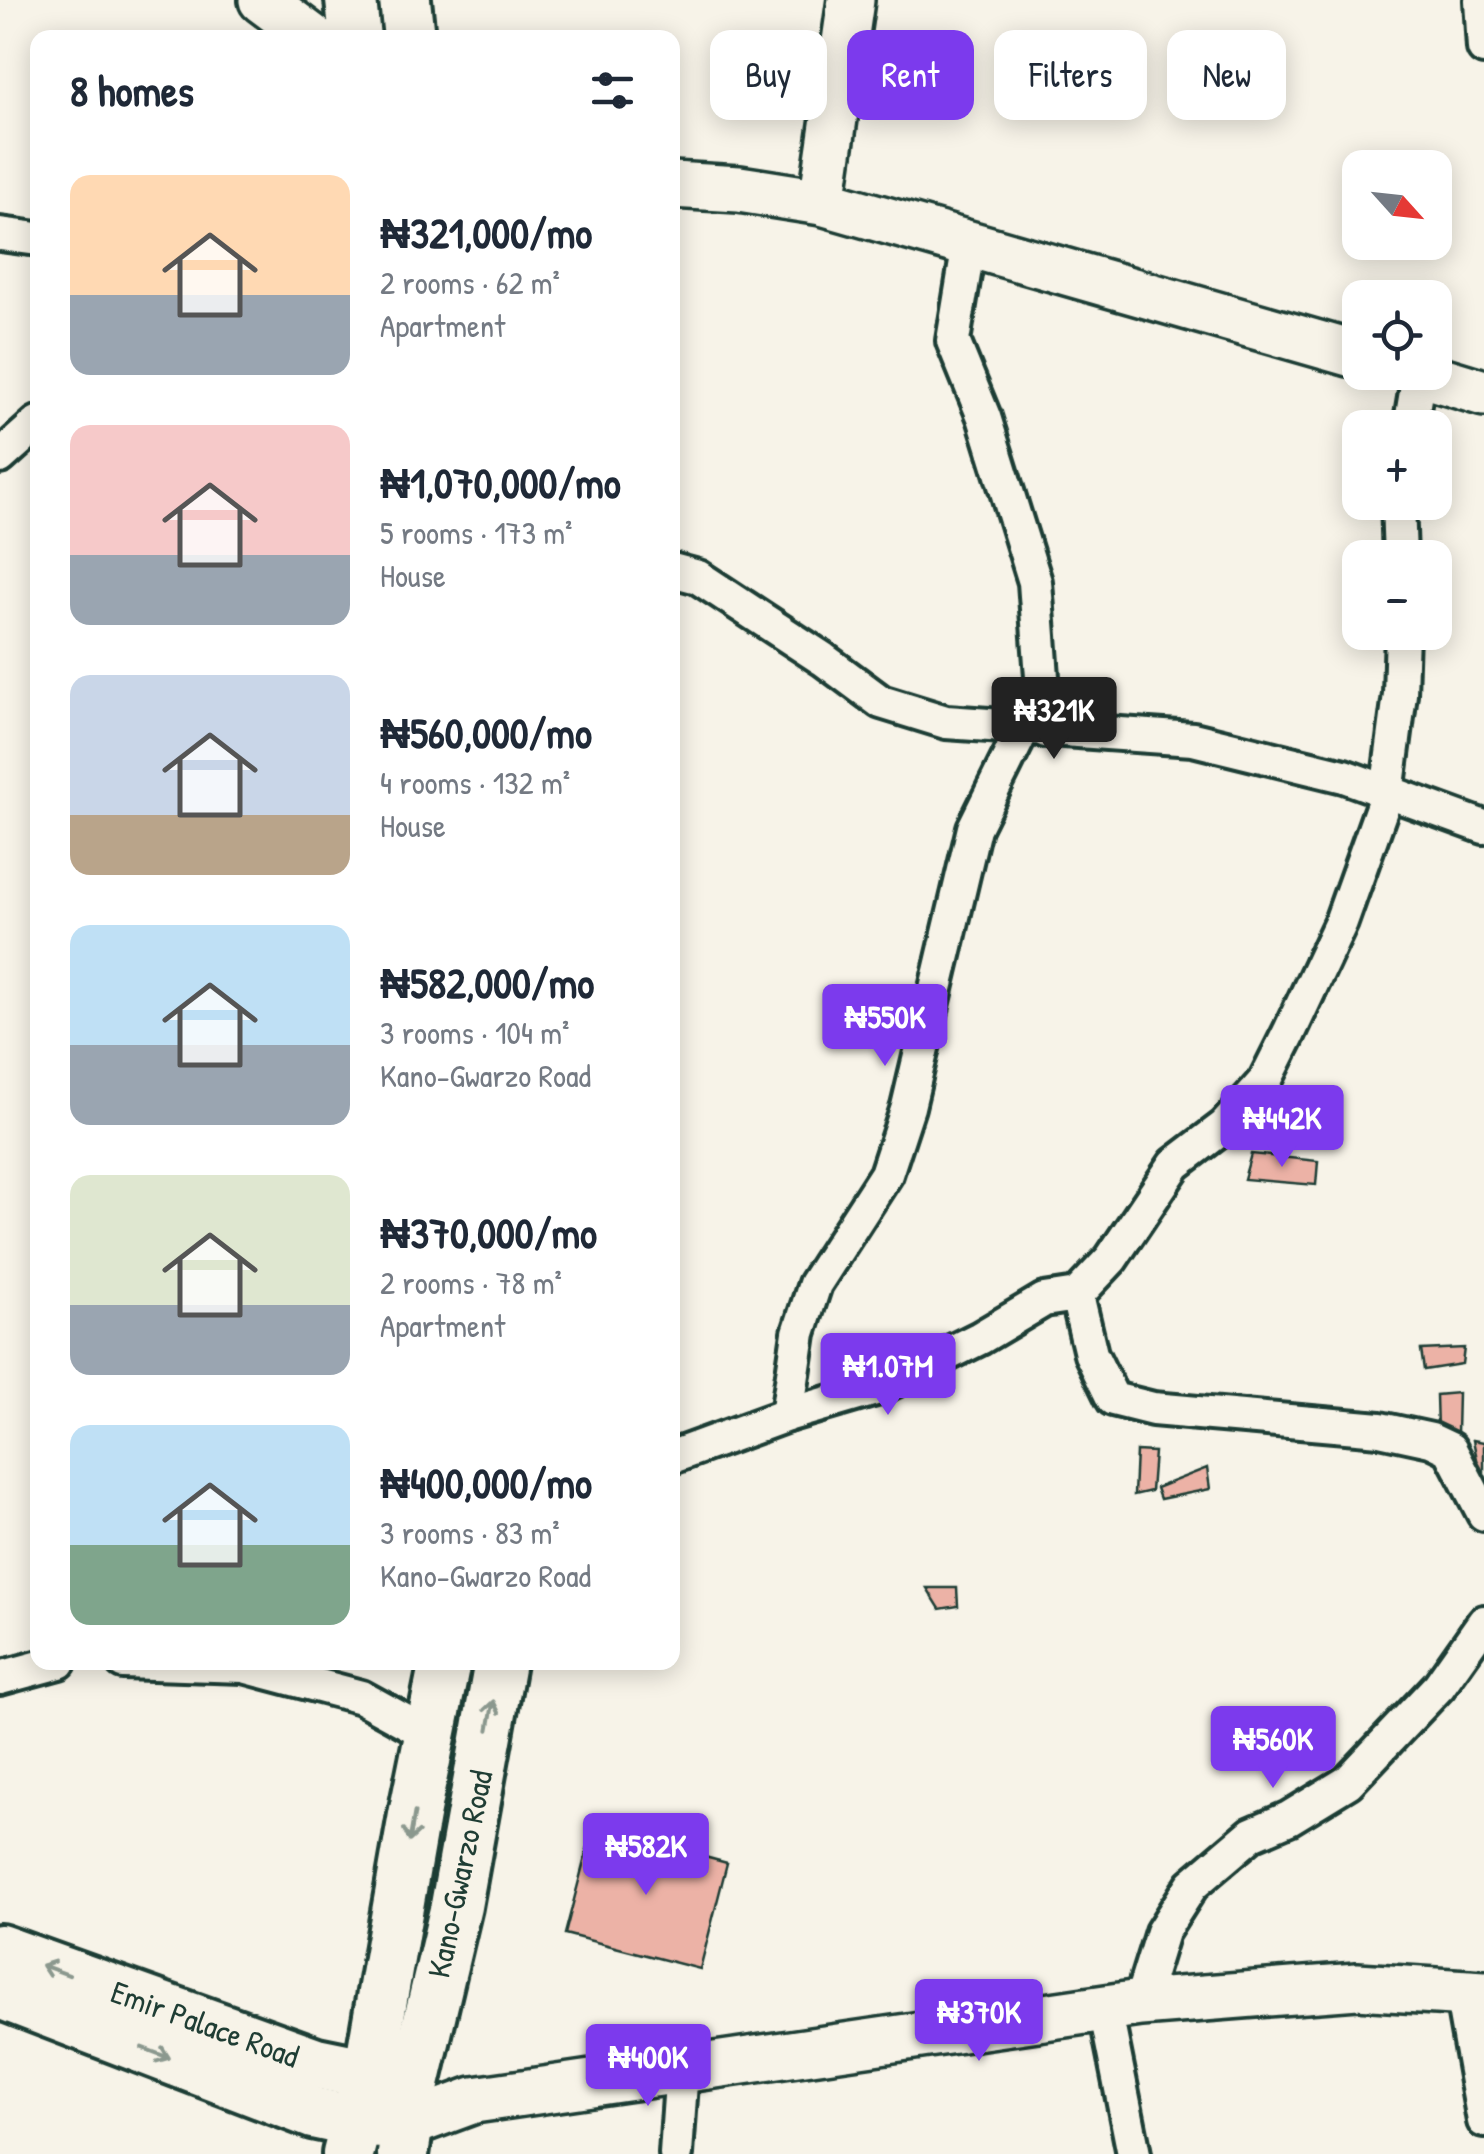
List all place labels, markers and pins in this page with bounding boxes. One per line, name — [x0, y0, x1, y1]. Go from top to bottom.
pin: ₦321K — [984, 677, 1124, 762]
pin: ₦550K — [815, 984, 955, 1069]
pin: ₦442K — [1212, 1085, 1352, 1170]
pin: ₦1.07M — [807, 1333, 969, 1418]
pin: ₦560K — [1203, 1706, 1343, 1791]
pin: ₦582K — [576, 1813, 716, 1898]
pin: ₦370K — [909, 1979, 1049, 2064]
pin: ₦400K — [578, 2024, 718, 2109]

